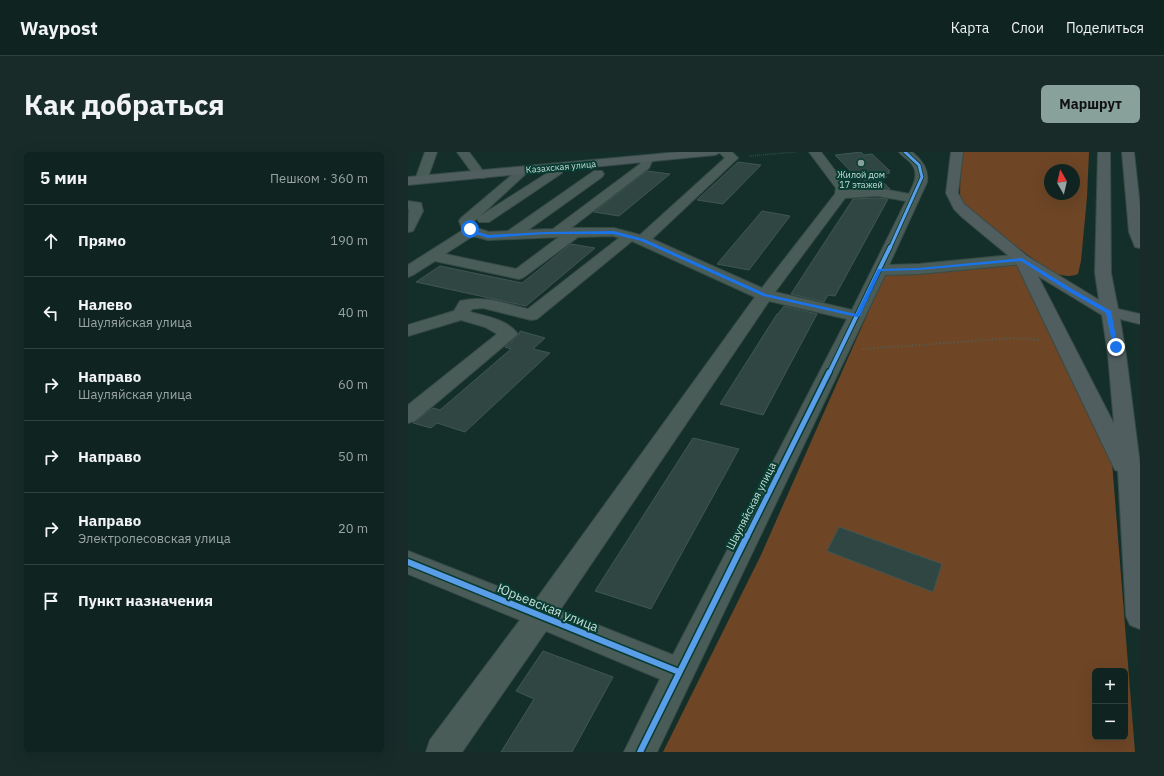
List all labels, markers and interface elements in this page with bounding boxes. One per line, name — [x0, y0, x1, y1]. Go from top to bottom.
text: Waypost — [20, 16, 98, 40]
text: Карта — [951, 19, 989, 37]
text: Слои — [1011, 19, 1044, 37]
text: Поделиться — [1066, 19, 1144, 37]
button: Маршрут — [1041, 85, 1140, 123]
text: Как добраться — [24, 86, 225, 123]
street label: Казахская улица — [525, 158, 597, 175]
marker: Жилой дом 17 этажей — [856, 158, 866, 168]
north arrow — [1044, 164, 1080, 200]
text: 5 мин — [40, 167, 87, 189]
place label: Жилой дом 17 этажей — [837, 169, 885, 190]
text: Пешком · 360 m — [270, 170, 368, 187]
route start — [461, 220, 479, 238]
icon: ahead — [40, 230, 62, 252]
text: Прямо — [78, 231, 126, 250]
text: 190 m — [330, 232, 368, 249]
text: Налево — [78, 295, 132, 314]
icon: left — [40, 302, 62, 324]
text: 40 m — [338, 304, 368, 321]
text: Шауляйская улица — [78, 314, 192, 331]
route end — [1107, 338, 1125, 356]
text: Направо — [78, 367, 141, 386]
icon: right — [40, 374, 62, 396]
text: 60 m — [338, 376, 368, 393]
text: Шауляйская улица — [78, 386, 192, 403]
icon: right — [40, 446, 62, 468]
text: Направо — [78, 447, 141, 466]
text: 50 m — [338, 448, 368, 465]
street label: Шауляйская улица — [723, 460, 779, 552]
text: Направо — [78, 511, 141, 530]
icon: right — [40, 518, 62, 540]
text: 20 m — [338, 520, 368, 537]
text: Электролесовская улица — [78, 530, 231, 547]
street label: Юрьевская улица — [495, 579, 601, 636]
icon: arrive — [40, 590, 62, 612]
text: Пункт назначения — [78, 591, 213, 610]
map controls — [1092, 668, 1128, 740]
button: + — [1092, 668, 1128, 704]
button: − — [1092, 704, 1128, 740]

